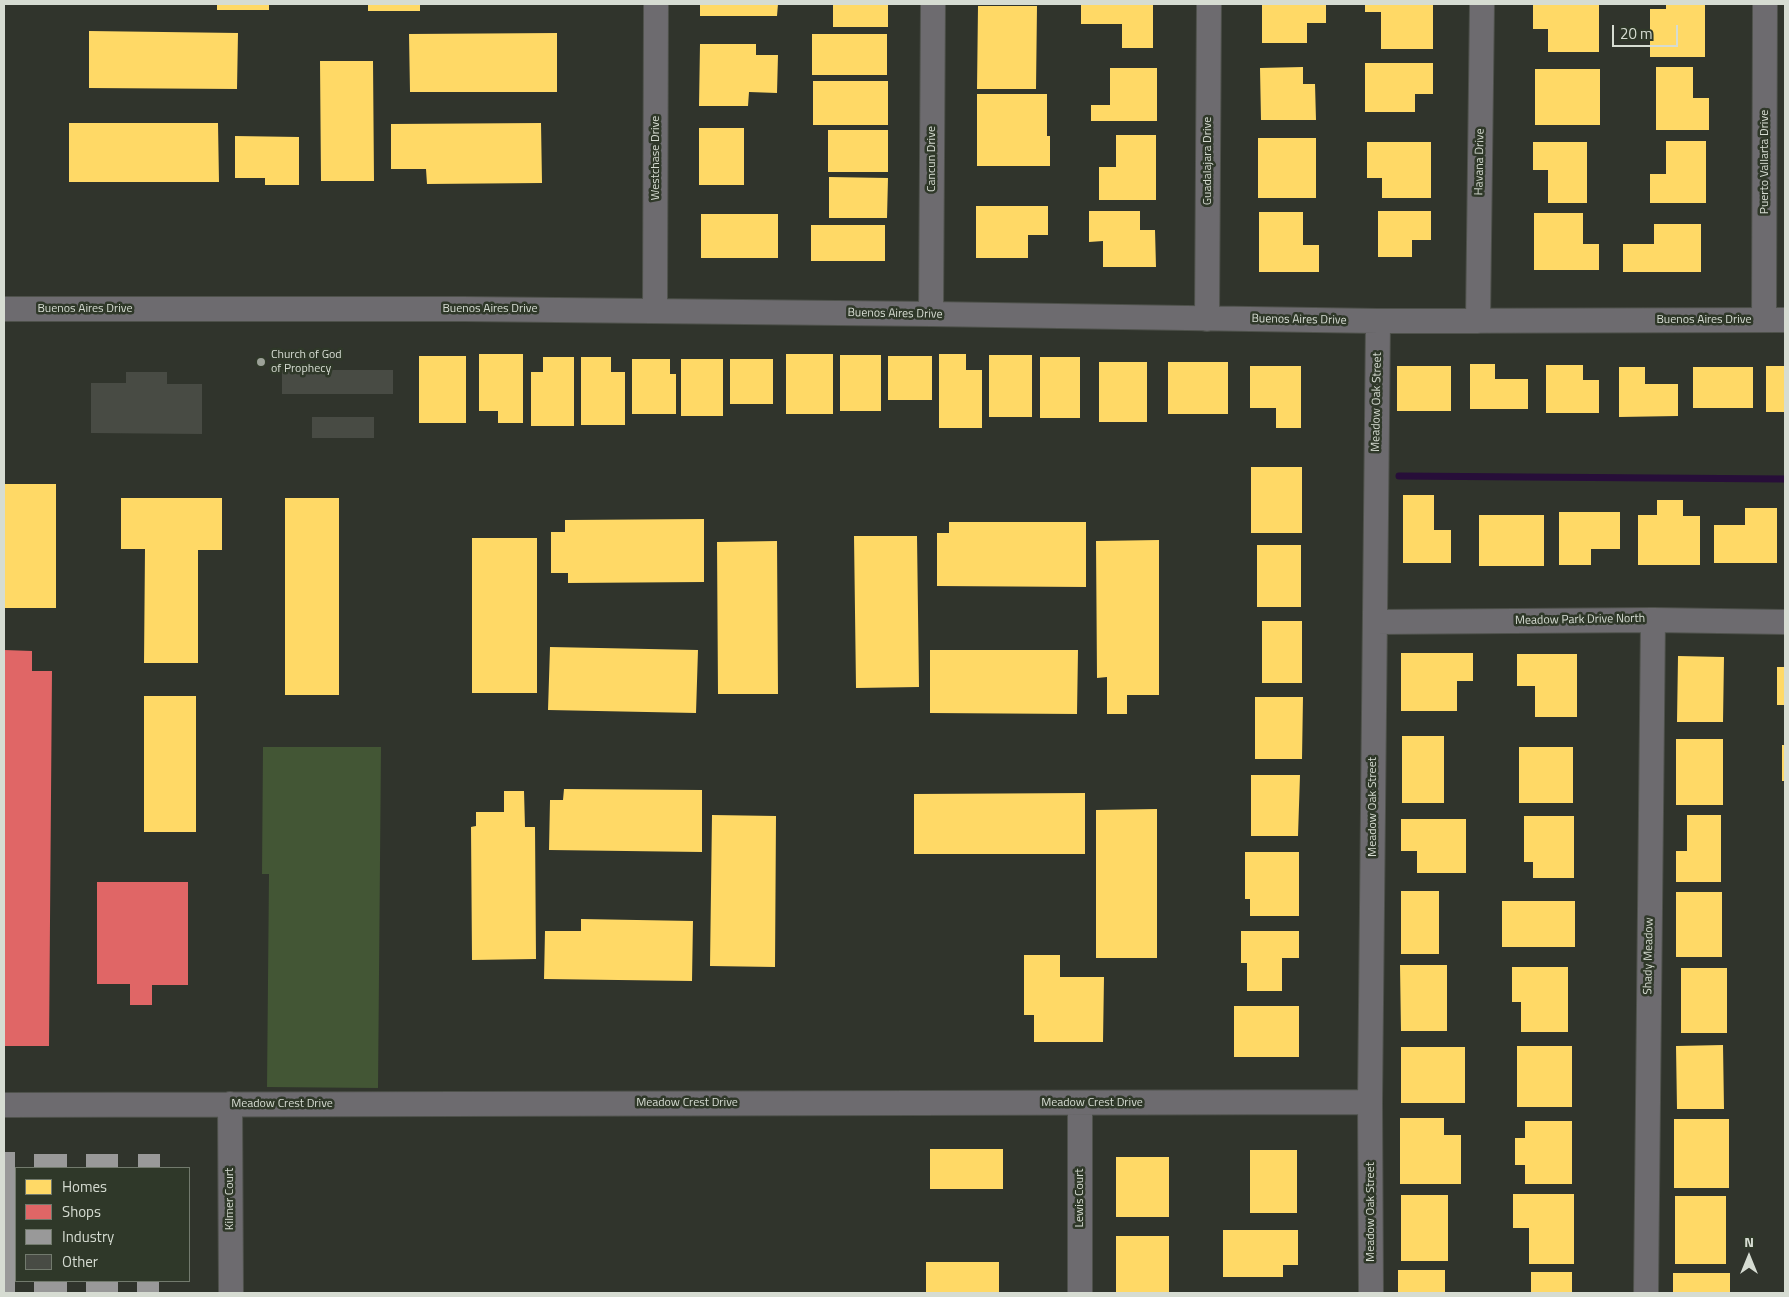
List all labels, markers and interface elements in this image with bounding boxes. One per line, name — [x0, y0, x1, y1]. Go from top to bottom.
scale bar — [1614, 15, 1680, 47]
text: 20 m — [1620, 22, 1653, 45]
street label: Puerto Vallarta Drive — [1758, 110, 1772, 214]
street label: Westchase Drive — [649, 116, 663, 200]
street label: Guadalajara Drive — [1201, 117, 1215, 205]
street label: Cancun Drive — [925, 126, 939, 192]
street label: Havana Drive — [1472, 128, 1488, 196]
street label: Buenos Aires Drive — [37, 302, 133, 316]
street label: Buenos Aires Drive — [442, 302, 538, 316]
street label: Buenos Aires Drive — [847, 306, 943, 322]
street label: Buenos Aires Drive — [1251, 312, 1347, 328]
street label: Buenos Aires Drive — [1656, 313, 1752, 327]
place label: Church of God of Prophecy — [271, 348, 342, 376]
street label: Meadow Oak Street — [1369, 352, 1385, 452]
marker: Church of God of Prophecy — [255, 356, 267, 368]
street label: Meadow Park Drive North — [1515, 612, 1645, 628]
street label: Meadow Oak Street — [1366, 757, 1380, 857]
street label: Shady Meadow — [1641, 917, 1657, 995]
street label: Meadow Crest Drive — [636, 1096, 738, 1110]
street label: Meadow Crest Drive — [1041, 1096, 1143, 1110]
street label: Meadow Crest Drive — [231, 1097, 333, 1111]
street label: Meadow Oak Street — [1364, 1162, 1378, 1262]
legend — [15, 1167, 190, 1282]
street label: Kilmer Court — [223, 1168, 237, 1230]
street label: Lewis Court — [1073, 1168, 1087, 1228]
text: Homes — [62, 1175, 107, 1198]
text: Shops — [62, 1200, 101, 1223]
text: Industry — [62, 1225, 114, 1248]
text: N — [1744, 1231, 1754, 1252]
north arrow — [1724, 1232, 1774, 1282]
text: Other — [62, 1250, 98, 1273]

